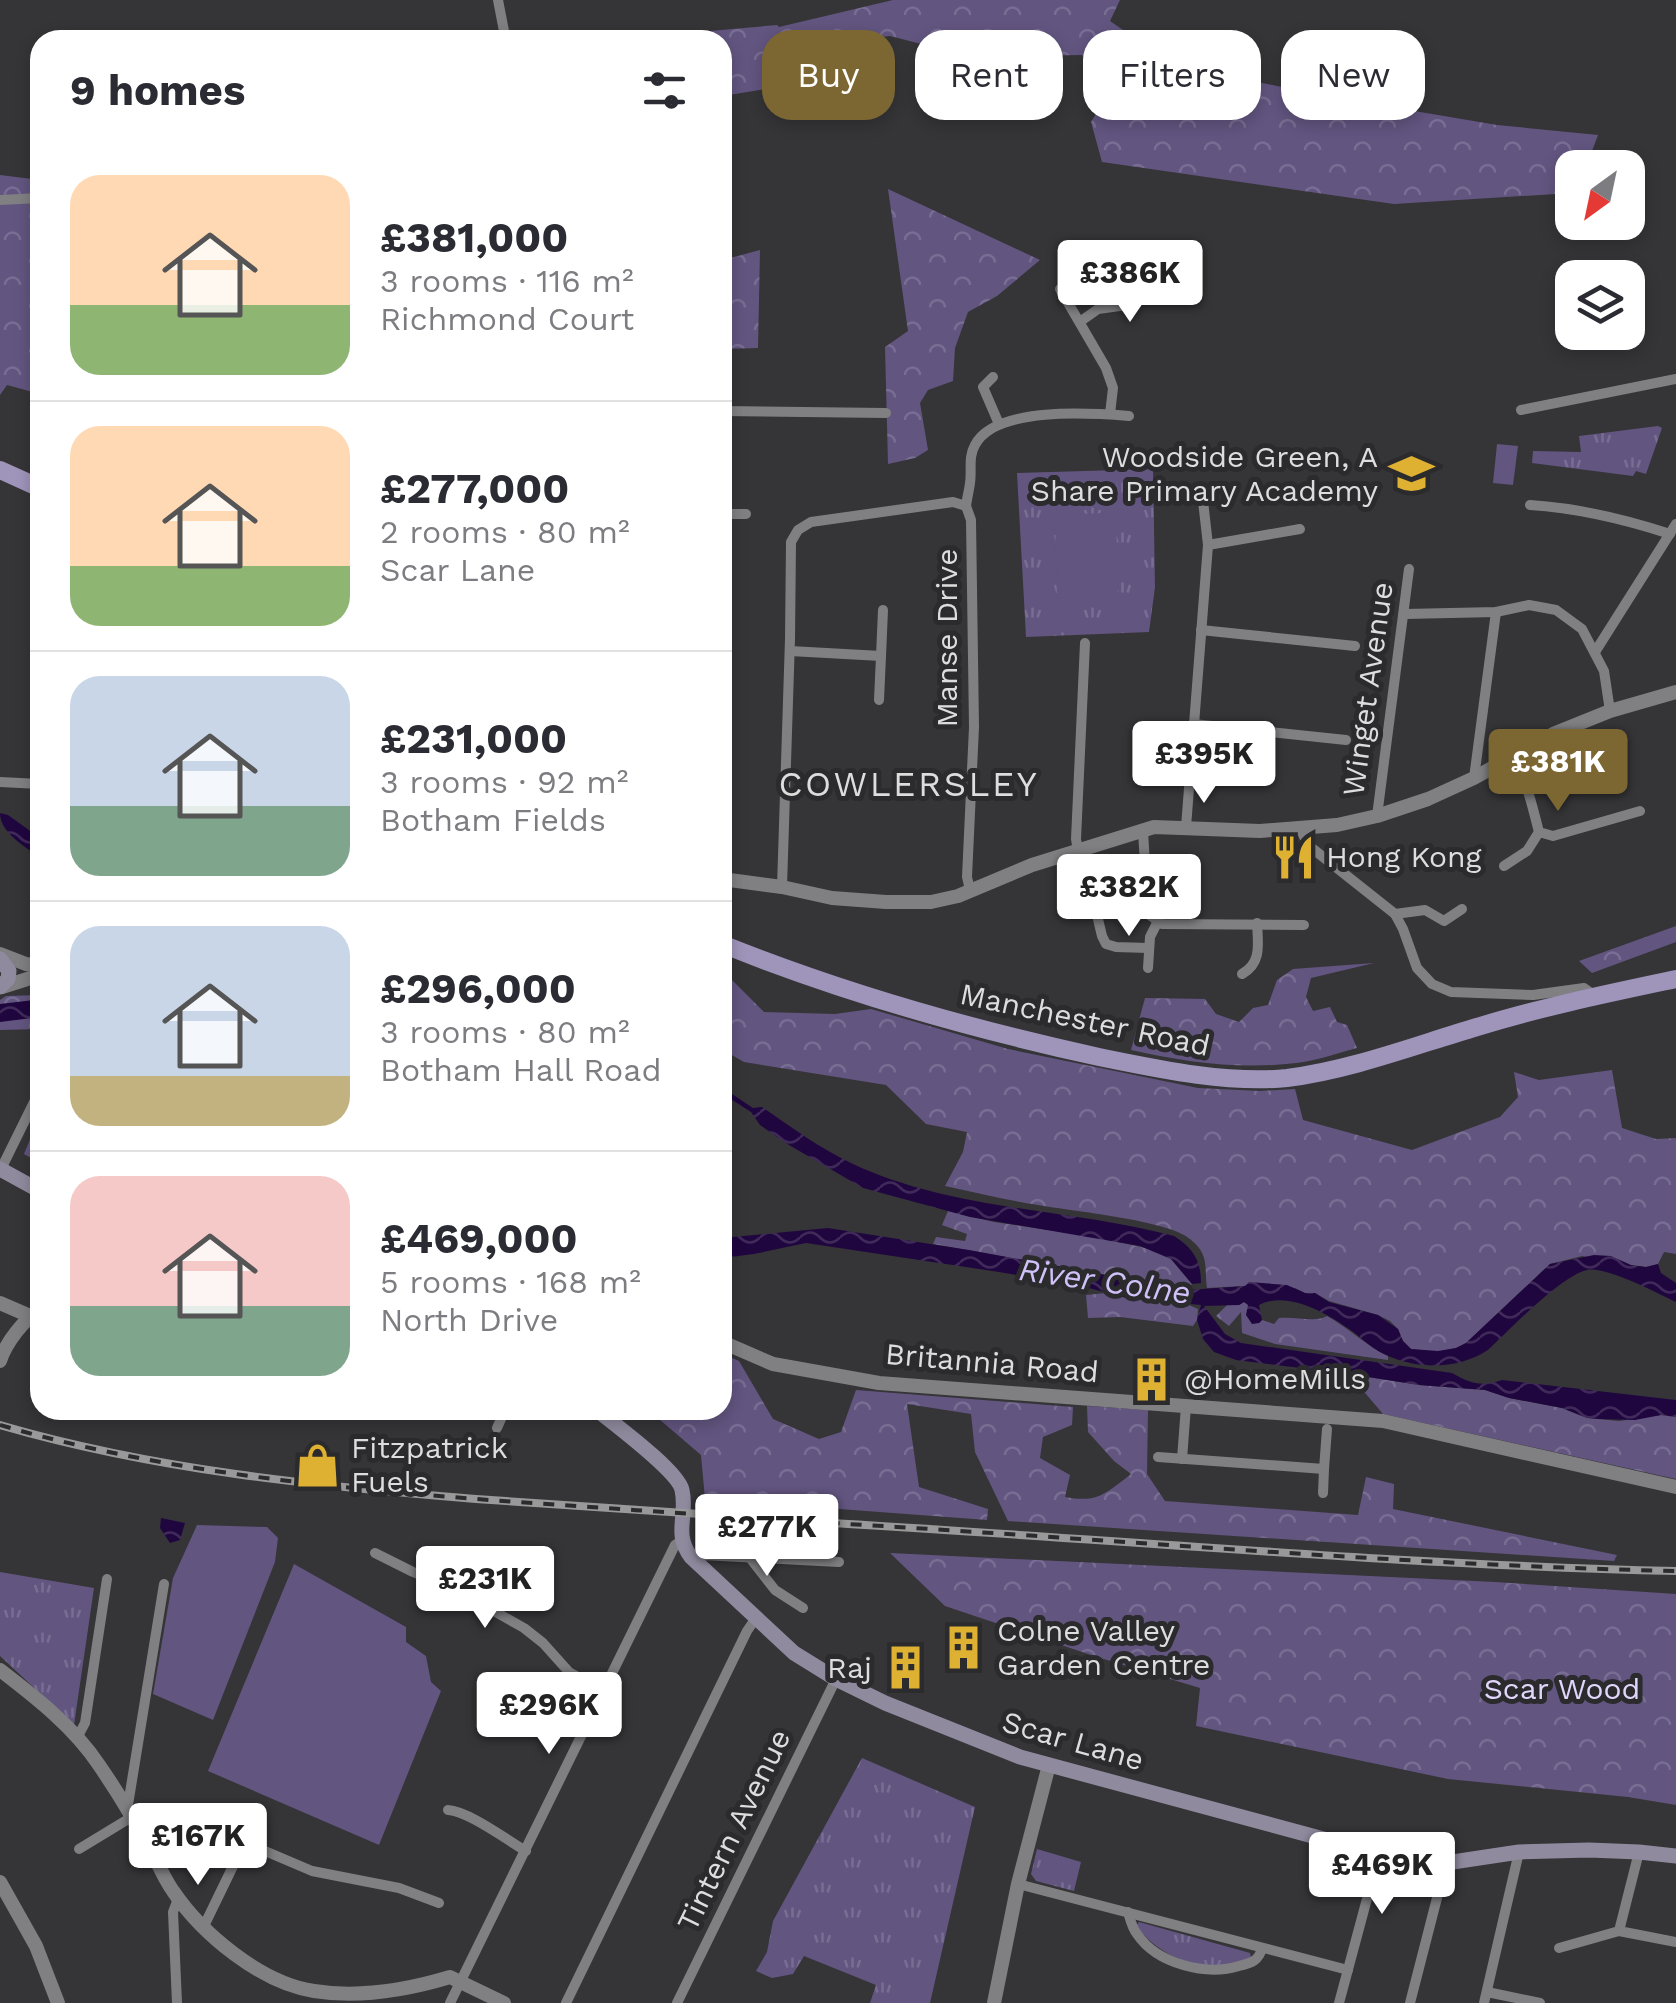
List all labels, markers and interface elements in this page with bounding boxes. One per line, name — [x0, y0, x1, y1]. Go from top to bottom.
chip: Buy — [762, 30, 895, 120]
chip: Rent — [915, 30, 1063, 120]
chip: Filters — [1083, 30, 1261, 120]
chip: New — [1281, 30, 1425, 120]
icon: filters — [637, 63, 692, 118]
text: 9 homes — [70, 66, 245, 115]
north arrow — [1555, 150, 1645, 240]
map controls — [1555, 150, 1645, 350]
text: £381,000 — [380, 213, 568, 262]
icon: home — [150, 215, 270, 335]
pin: £386K — [1060, 240, 1200, 325]
text: £386K — [1080, 253, 1180, 291]
button: layers — [1555, 260, 1645, 350]
text: 3 rooms · 116 m² — [380, 262, 634, 300]
text: Richmond Court — [380, 300, 634, 338]
place label: Woodside Green, A Share Primary Academy — [1031, 439, 1379, 508]
school or university icon: Woodside Green, A Share Primary Academy — [1387, 450, 1435, 498]
text: £277,000 — [380, 464, 569, 513]
icon: home — [150, 466, 270, 586]
text: 2 rooms · 80 m² — [380, 513, 630, 551]
street label: Manse Drive — [929, 549, 964, 727]
text: Scar Lane — [380, 551, 535, 589]
street label: Winget Avenue — [1335, 580, 1400, 798]
text: £231,000 — [380, 714, 567, 763]
icon: home — [150, 716, 270, 836]
pin: £395K — [1134, 721, 1274, 806]
pin: £381K — [1488, 729, 1628, 814]
text: £395K — [1154, 734, 1254, 772]
text: £381K — [1511, 742, 1605, 780]
text: 3 rooms · 92 m² — [380, 763, 628, 801]
district label: COWLERSLEY — [779, 763, 1039, 805]
text: Botham Fields — [380, 801, 606, 839]
restaurant icon: Hong Kong — [1269, 833, 1317, 881]
place label: Hong Kong — [1326, 839, 1482, 874]
pin: £382K — [1059, 854, 1199, 939]
text: £382K — [1079, 867, 1179, 905]
text: £296,000 — [380, 964, 576, 1013]
icon: home — [150, 966, 270, 1086]
street label: Manchester Road — [957, 976, 1213, 1063]
text: 3 rooms · 80 m² — [380, 1013, 630, 1051]
text: Botham Hall Road — [380, 1051, 661, 1089]
text: £469,000 — [380, 1214, 578, 1263]
icon: home — [150, 1216, 270, 1336]
water label: River Colne — [1017, 1250, 1193, 1312]
text: 5 rooms · 168 m² — [380, 1263, 641, 1301]
text: North Drive — [380, 1301, 558, 1339]
street label: Britannia Road — [884, 1336, 1100, 1389]
building icon: @HomeMills — [1127, 1355, 1175, 1403]
place label: @HomeMills — [1184, 1361, 1366, 1396]
place label: Fitzpatrick Fuels — [351, 1430, 508, 1499]
shop icon: Fitzpatrick Fuels — [294, 1441, 342, 1489]
pin: £277K — [697, 1494, 837, 1579]
text: £277K — [717, 1507, 817, 1545]
pin: £231K — [415, 1546, 555, 1631]
text: £231K — [438, 1559, 532, 1597]
place label: Colne Valley Garden Centre — [997, 1613, 1210, 1682]
building icon: Colne Valley Garden Centre — [940, 1624, 988, 1672]
building icon: Raj — [881, 1644, 929, 1692]
place label: Raj — [827, 1650, 872, 1685]
park label: Scar Wood — [1484, 1671, 1640, 1706]
pin: £296K — [479, 1672, 619, 1757]
text: £296K — [499, 1685, 599, 1723]
street label: Scar Lane — [998, 1704, 1148, 1777]
street label: Tintern Avenue — [670, 1723, 797, 1936]
pin: £167K — [128, 1803, 268, 1888]
text: £167K — [151, 1816, 245, 1854]
pin: £469K — [1312, 1832, 1452, 1917]
text: £469K — [1331, 1845, 1433, 1883]

